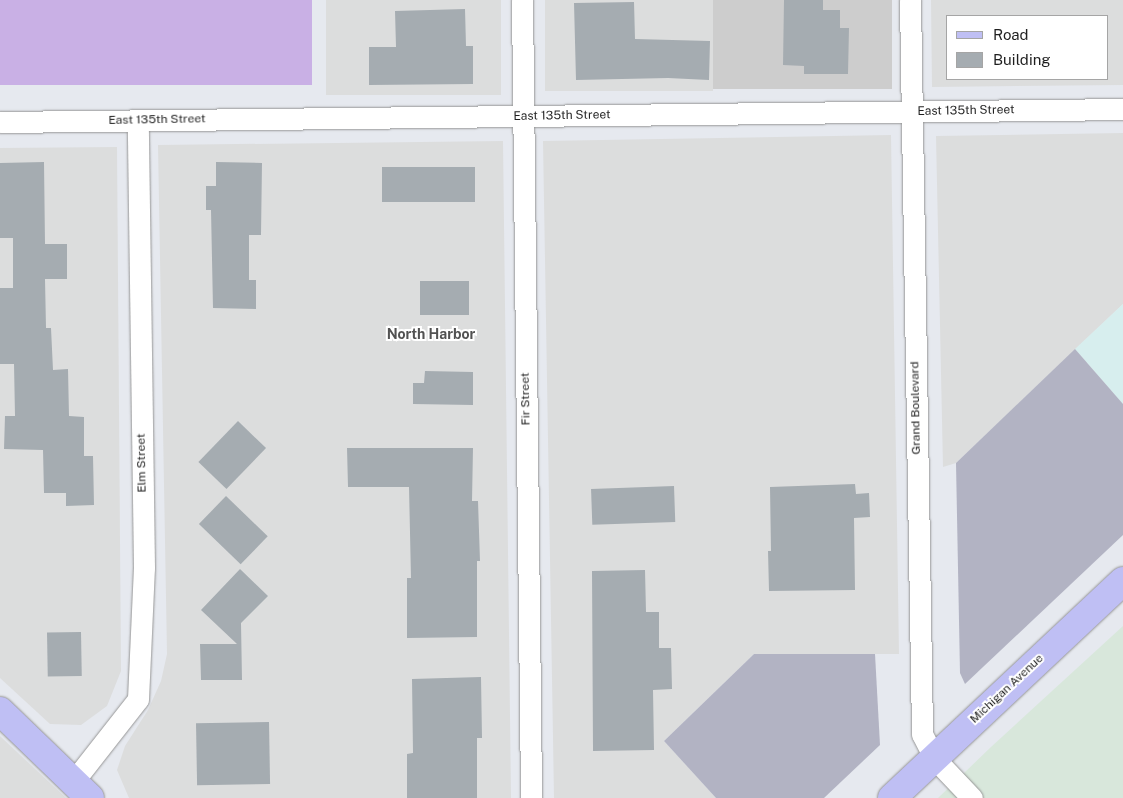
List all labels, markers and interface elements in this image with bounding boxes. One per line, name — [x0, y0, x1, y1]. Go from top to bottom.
legend — [946, 15, 1108, 80]
text: Road — [993, 26, 1029, 43]
text: Building — [993, 51, 1051, 68]
street label: East 135th Street — [917, 103, 1015, 119]
street label: East 135th Street — [513, 108, 611, 124]
street label: East 135th Street — [108, 112, 206, 128]
district label: North Harbor — [387, 326, 475, 342]
street label: Grand Boulevard — [908, 361, 924, 455]
street label: Fir Street — [518, 372, 534, 426]
street label: Elm Street — [134, 433, 150, 493]
street label: Michigan Avenue — [967, 651, 1047, 727]

